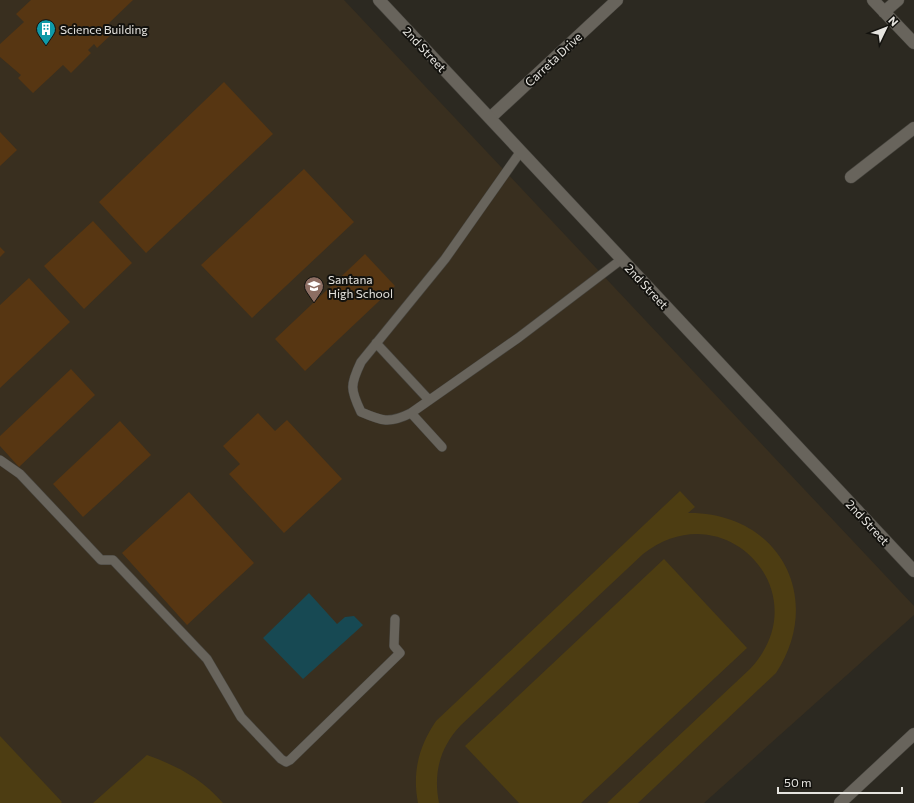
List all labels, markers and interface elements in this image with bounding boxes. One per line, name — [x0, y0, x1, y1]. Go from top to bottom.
north arrow — [866, 8, 906, 48]
text: N — [886, 13, 901, 28]
building icon: Science Building — [35, 18, 57, 46]
place label: Science Building — [60, 22, 148, 36]
street label: 2nd Street — [401, 23, 449, 75]
street label: Carreta Drive — [522, 29, 584, 89]
street label: 2nd Street — [623, 260, 671, 312]
place label: Santana High School — [328, 272, 393, 300]
school or university icon: Santana High School — [303, 275, 325, 303]
street label: 2nd Street — [844, 496, 892, 548]
scale bar — [778, 769, 902, 795]
text: 50 m — [784, 775, 812, 789]

